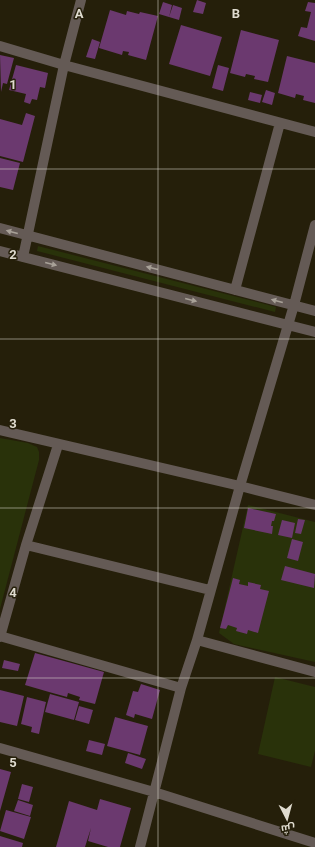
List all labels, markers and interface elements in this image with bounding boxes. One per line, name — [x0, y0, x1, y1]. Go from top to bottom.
text: A — [75, 6, 84, 21]
text: B — [232, 6, 240, 21]
text: 1 — [9, 77, 17, 92]
one-way arrow — [6, 228, 18, 234]
text: 2 — [9, 247, 17, 262]
one-way arrow — [46, 261, 58, 267]
one-way arrow — [145, 265, 157, 271]
one-way arrow — [185, 297, 197, 303]
one-way arrow — [271, 298, 283, 304]
text: 3 — [9, 416, 17, 431]
text: 4 — [9, 585, 17, 600]
text: 5 — [9, 755, 17, 770]
north arrow — [267, 799, 307, 839]
text: ش — [280, 821, 296, 836]

